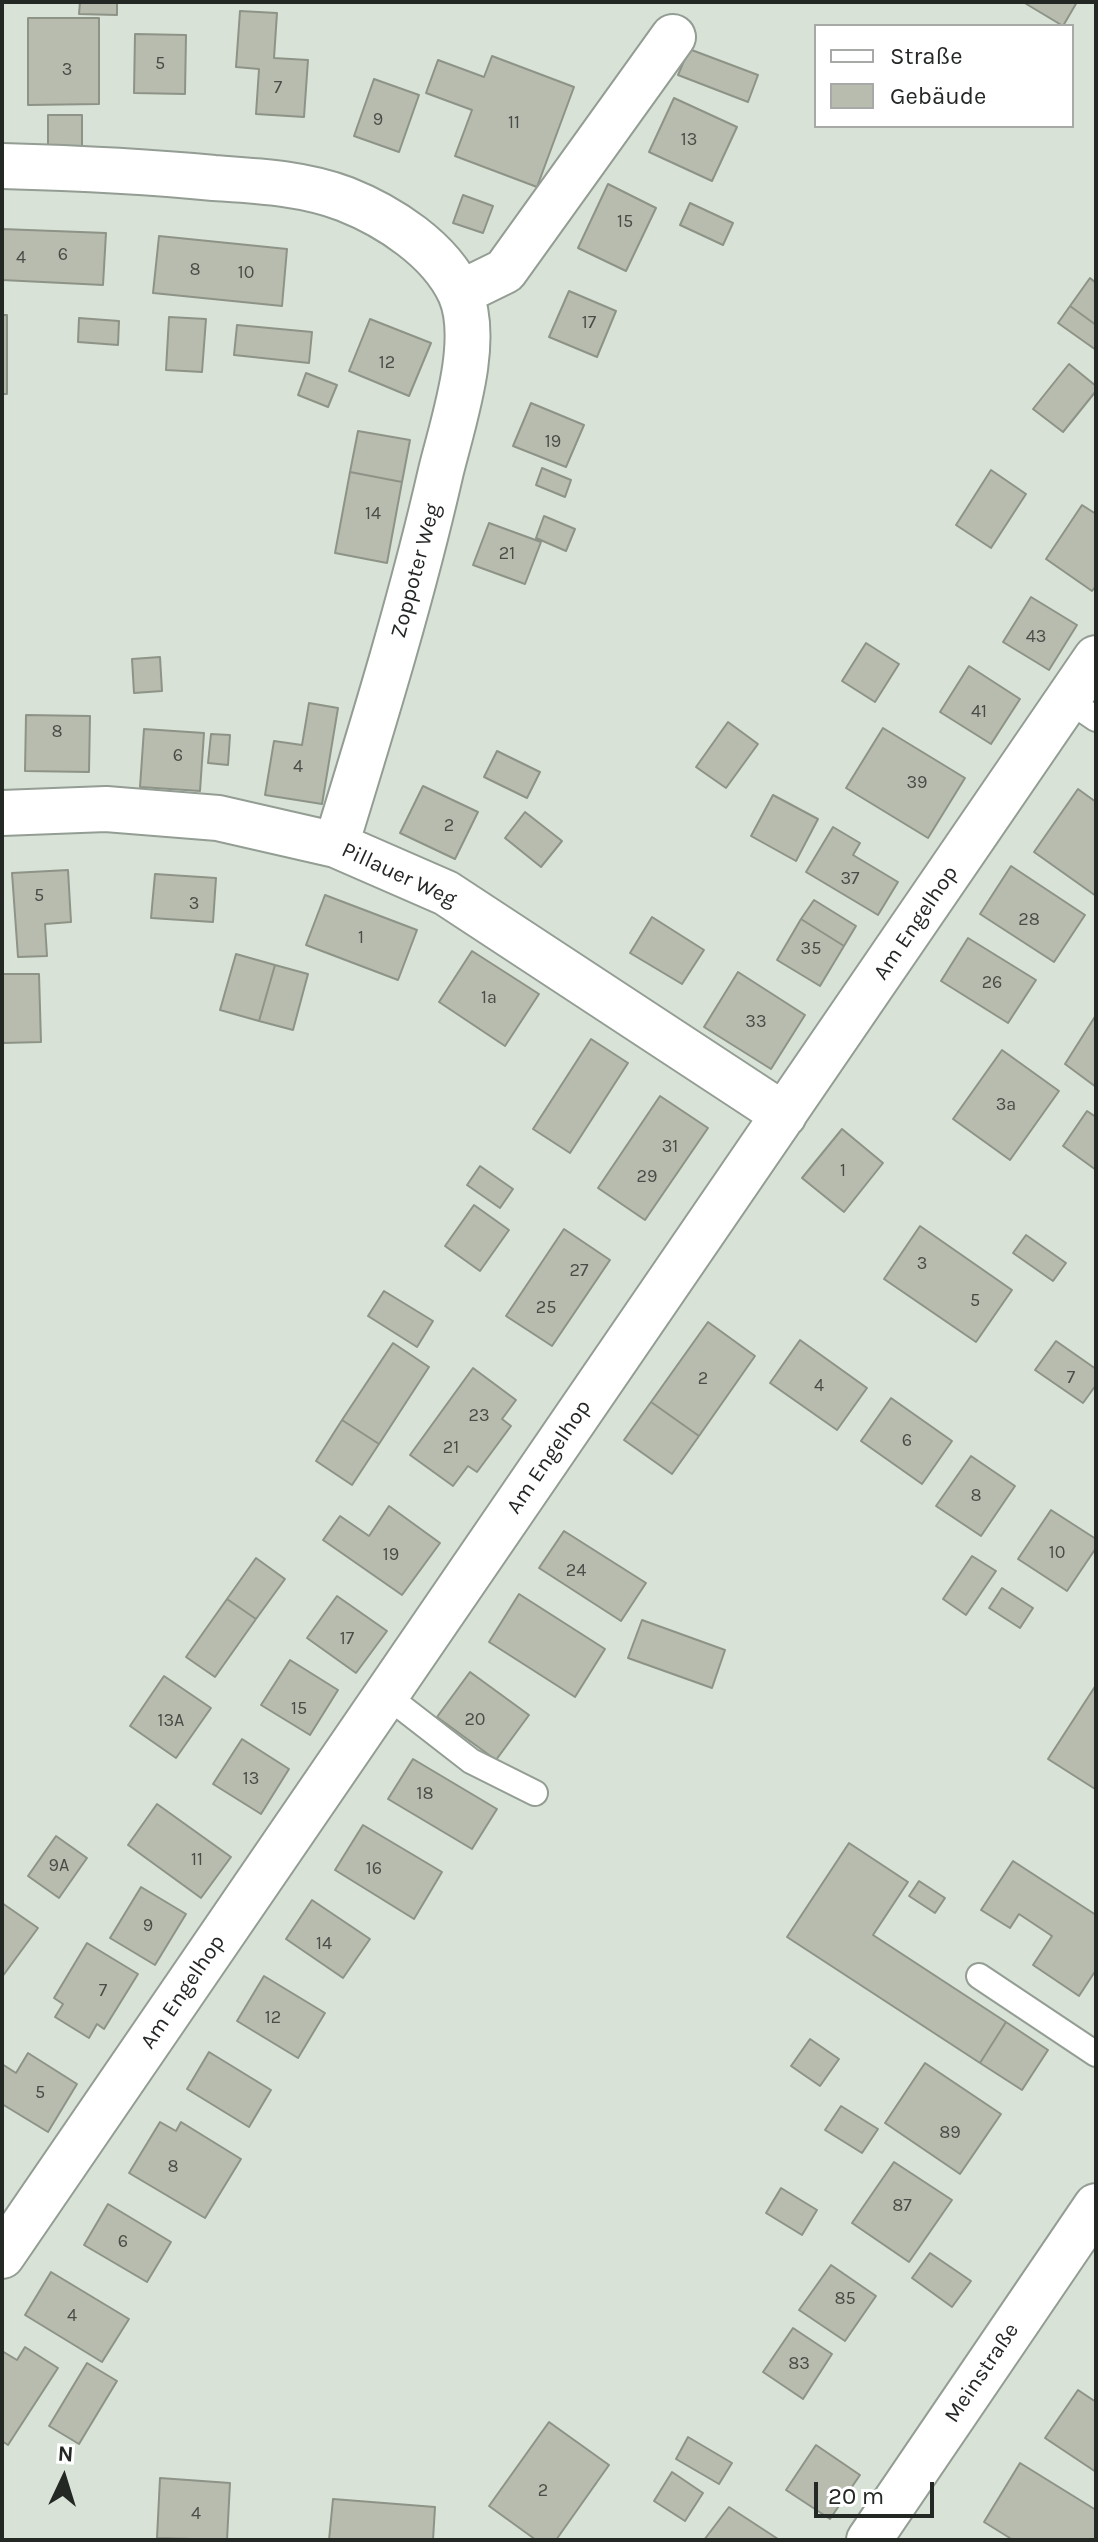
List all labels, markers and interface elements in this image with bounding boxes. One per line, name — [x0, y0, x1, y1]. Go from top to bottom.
legend — [814, 24, 1074, 128]
text: Straße — [890, 42, 962, 70]
house number: 5 — [155, 53, 165, 75]
house number: 3 — [62, 59, 72, 81]
house number: 7 — [274, 77, 282, 99]
text: Gebäude — [890, 82, 986, 110]
house number: 9 — [373, 109, 383, 131]
house number: 11 — [508, 112, 520, 134]
house number: 13 — [681, 129, 697, 151]
house number: 15 — [617, 211, 633, 233]
house number: 6 — [58, 244, 68, 266]
house number: 4 — [16, 247, 26, 269]
house number: 8 — [189, 259, 201, 281]
house number: 10 — [238, 262, 254, 284]
house number: 17 — [582, 312, 596, 334]
house number: 12 — [379, 352, 395, 374]
house number: 19 — [545, 431, 561, 453]
street label: Zoppoter Weg — [385, 501, 447, 641]
house number: 14 — [365, 503, 381, 525]
house number: 21 — [499, 543, 515, 565]
house number: 43 — [1026, 626, 1046, 648]
house number: 41 — [971, 701, 987, 723]
house number: 8 — [51, 721, 63, 743]
house number: 6 — [173, 745, 183, 767]
house number: 4 — [293, 756, 303, 778]
house number: 39 — [906, 772, 928, 794]
house number: 2 — [444, 815, 454, 837]
street label: Pillauer Weg — [337, 837, 461, 913]
street label: Am Engelhop — [868, 861, 964, 985]
house number: 37 — [840, 868, 860, 890]
house number: 5 — [34, 885, 44, 907]
house number: 3 — [189, 893, 199, 915]
house number: 28 — [1018, 909, 1040, 931]
house number: 1 — [358, 927, 364, 949]
house number: 35 — [801, 938, 821, 960]
house number: 26 — [982, 972, 1002, 994]
house number: 1a — [481, 987, 497, 1009]
house number: 33 — [745, 1011, 767, 1033]
house number: 3a — [996, 1094, 1016, 1116]
house number: 31 — [662, 1136, 678, 1158]
house number: 1 — [840, 1160, 846, 1182]
house number: 29 — [637, 1166, 657, 1188]
house number: 3 — [917, 1253, 927, 1275]
house number: 27 — [570, 1260, 588, 1282]
house number: 5 — [970, 1290, 980, 1312]
house number: 25 — [536, 1297, 556, 1319]
house number: 7 — [1067, 1367, 1075, 1389]
house number: 2 — [698, 1368, 708, 1390]
house number: 4 — [814, 1375, 824, 1397]
street label: Am Engelhop — [501, 1395, 597, 1519]
house number: 23 — [468, 1405, 490, 1427]
house number: 6 — [902, 1430, 912, 1452]
house number: 21 — [443, 1437, 459, 1459]
house number: 8 — [970, 1485, 982, 1507]
house number: 10 — [1049, 1542, 1065, 1564]
house number: 19 — [383, 1544, 399, 1566]
house number: 24 — [566, 1560, 586, 1582]
house number: 17 — [340, 1628, 354, 1650]
house number: 15 — [291, 1698, 307, 1720]
house number: 20 — [464, 1709, 486, 1731]
house number: 13A — [158, 1710, 184, 1732]
house number: 13 — [243, 1768, 259, 1790]
house number: 18 — [416, 1783, 434, 1805]
house number: 11 — [191, 1849, 203, 1871]
house number: 9A — [49, 1855, 69, 1877]
house number: 16 — [366, 1858, 382, 1880]
house number: 9 — [143, 1915, 153, 1937]
street label: Am Engelhop — [135, 1930, 231, 2054]
house number: 14 — [316, 1933, 332, 1955]
house number: 7 — [99, 1980, 107, 2002]
house number: 12 — [265, 2007, 281, 2029]
house number: 5 — [35, 2082, 45, 2104]
house number: 89 — [939, 2122, 961, 2144]
house number: 8 — [167, 2156, 179, 2178]
house number: 87 — [892, 2195, 912, 2217]
house number: 6 — [118, 2231, 128, 2253]
house number: 85 — [834, 2288, 856, 2310]
house number: 4 — [67, 2305, 77, 2327]
street label: Meinstraße — [939, 2318, 1025, 2428]
house number: 83 — [788, 2353, 810, 2375]
north arrow — [24, 2438, 104, 2518]
text: N — [57, 2441, 74, 2468]
scale bar — [818, 2466, 938, 2516]
house number: 2 — [538, 2480, 548, 2502]
text: 20 m — [828, 2482, 884, 2510]
house number: 4 — [191, 2503, 201, 2525]

